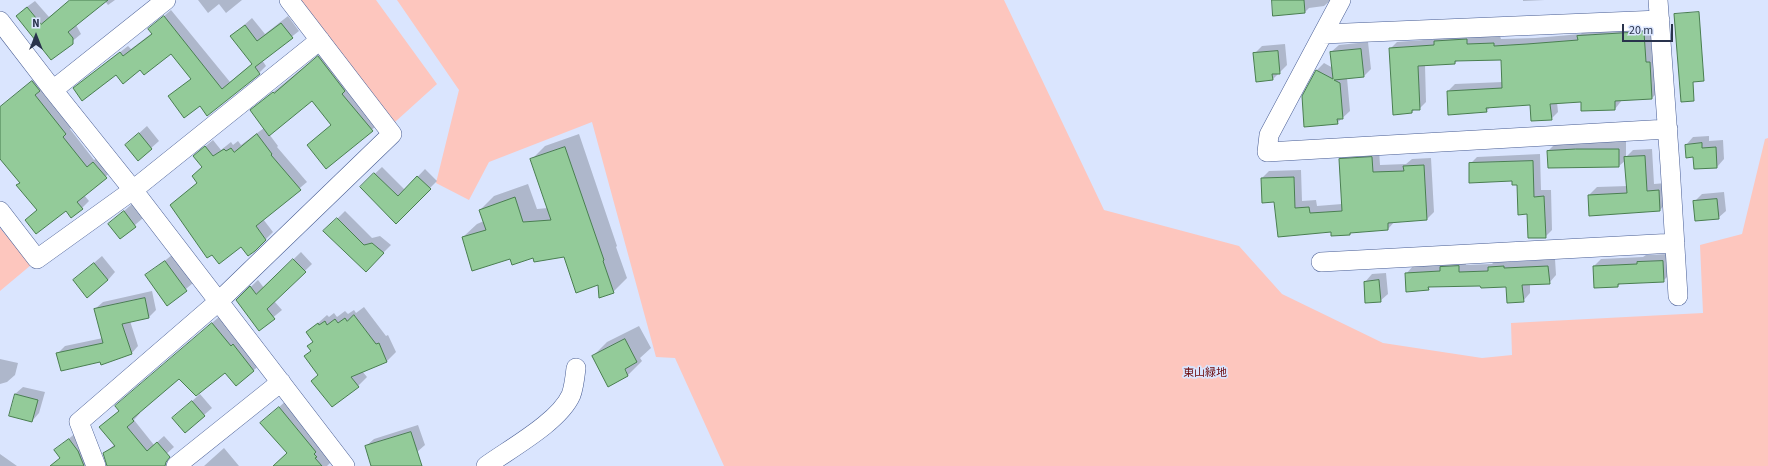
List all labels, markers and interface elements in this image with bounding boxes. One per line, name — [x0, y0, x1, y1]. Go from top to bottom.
north arrow — [16, 16, 56, 56]
text: N — [32, 16, 40, 31]
scale bar — [1624, 16, 1675, 42]
text: 20 m — [1629, 22, 1653, 39]
park label: 東山緑地 — [1183, 367, 1227, 381]

